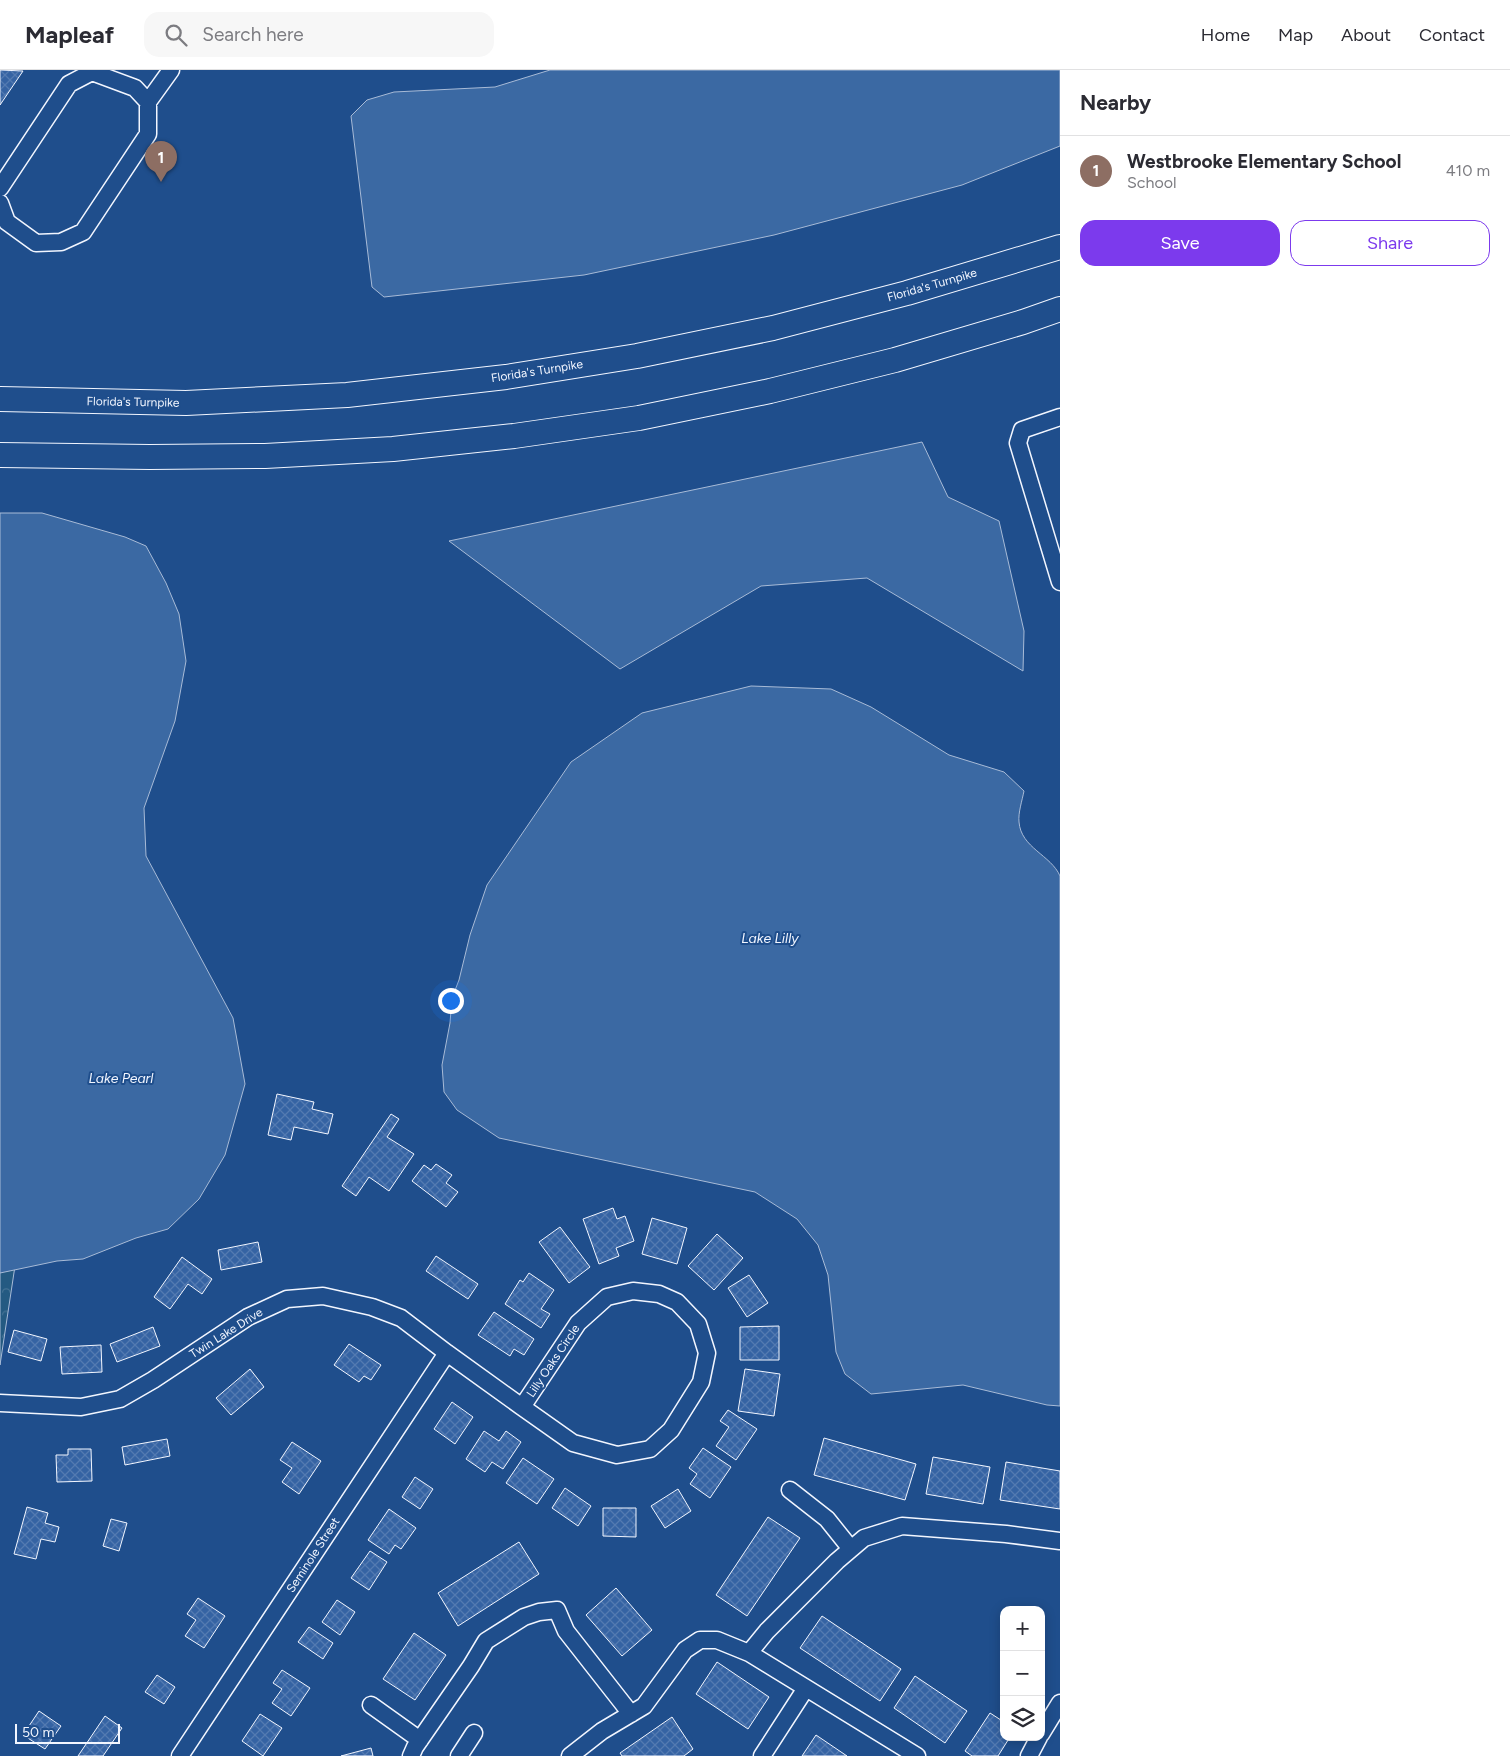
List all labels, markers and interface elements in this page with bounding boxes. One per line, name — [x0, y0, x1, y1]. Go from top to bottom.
search box — [144, 12, 494, 57]
text: Mapleaf — [25, 20, 114, 49]
icon: search — [162, 21, 190, 49]
text: Search here — [202, 23, 304, 46]
text: Home — [1201, 24, 1250, 46]
text: Map — [1278, 24, 1313, 46]
text: About — [1341, 24, 1391, 46]
text: Contact — [1419, 24, 1485, 46]
text: Nearby — [1080, 90, 1151, 115]
pin: 1 — [145, 141, 177, 182]
text: Westbrooke Elementary School — [1127, 150, 1401, 173]
text: 1 — [1093, 161, 1099, 180]
text: 410 m — [1446, 161, 1490, 180]
text: School — [1127, 173, 1177, 192]
button: Save — [1080, 220, 1280, 266]
button: Share — [1290, 220, 1490, 266]
street label: Florida's Turnpike — [886, 265, 979, 305]
street label: Florida's Turnpike — [490, 357, 584, 385]
street label: Florida's Turnpike — [87, 394, 180, 410]
water label: Lake Lilly — [741, 930, 799, 947]
your location — [438, 988, 464, 1014]
water label: Lake Pearl — [89, 1070, 154, 1087]
street label: Twin Lake Drive — [187, 1305, 266, 1361]
street label: Lilly Oaks Circle — [524, 1322, 583, 1400]
street label: Seminole Street — [284, 1515, 343, 1595]
map controls — [1000, 1606, 1045, 1741]
button: + — [1000, 1606, 1045, 1651]
button: − — [1000, 1651, 1045, 1696]
button: layers — [1000, 1696, 1045, 1741]
scale bar — [15, 1721, 120, 1744]
text: 50 m — [22, 1724, 54, 1741]

